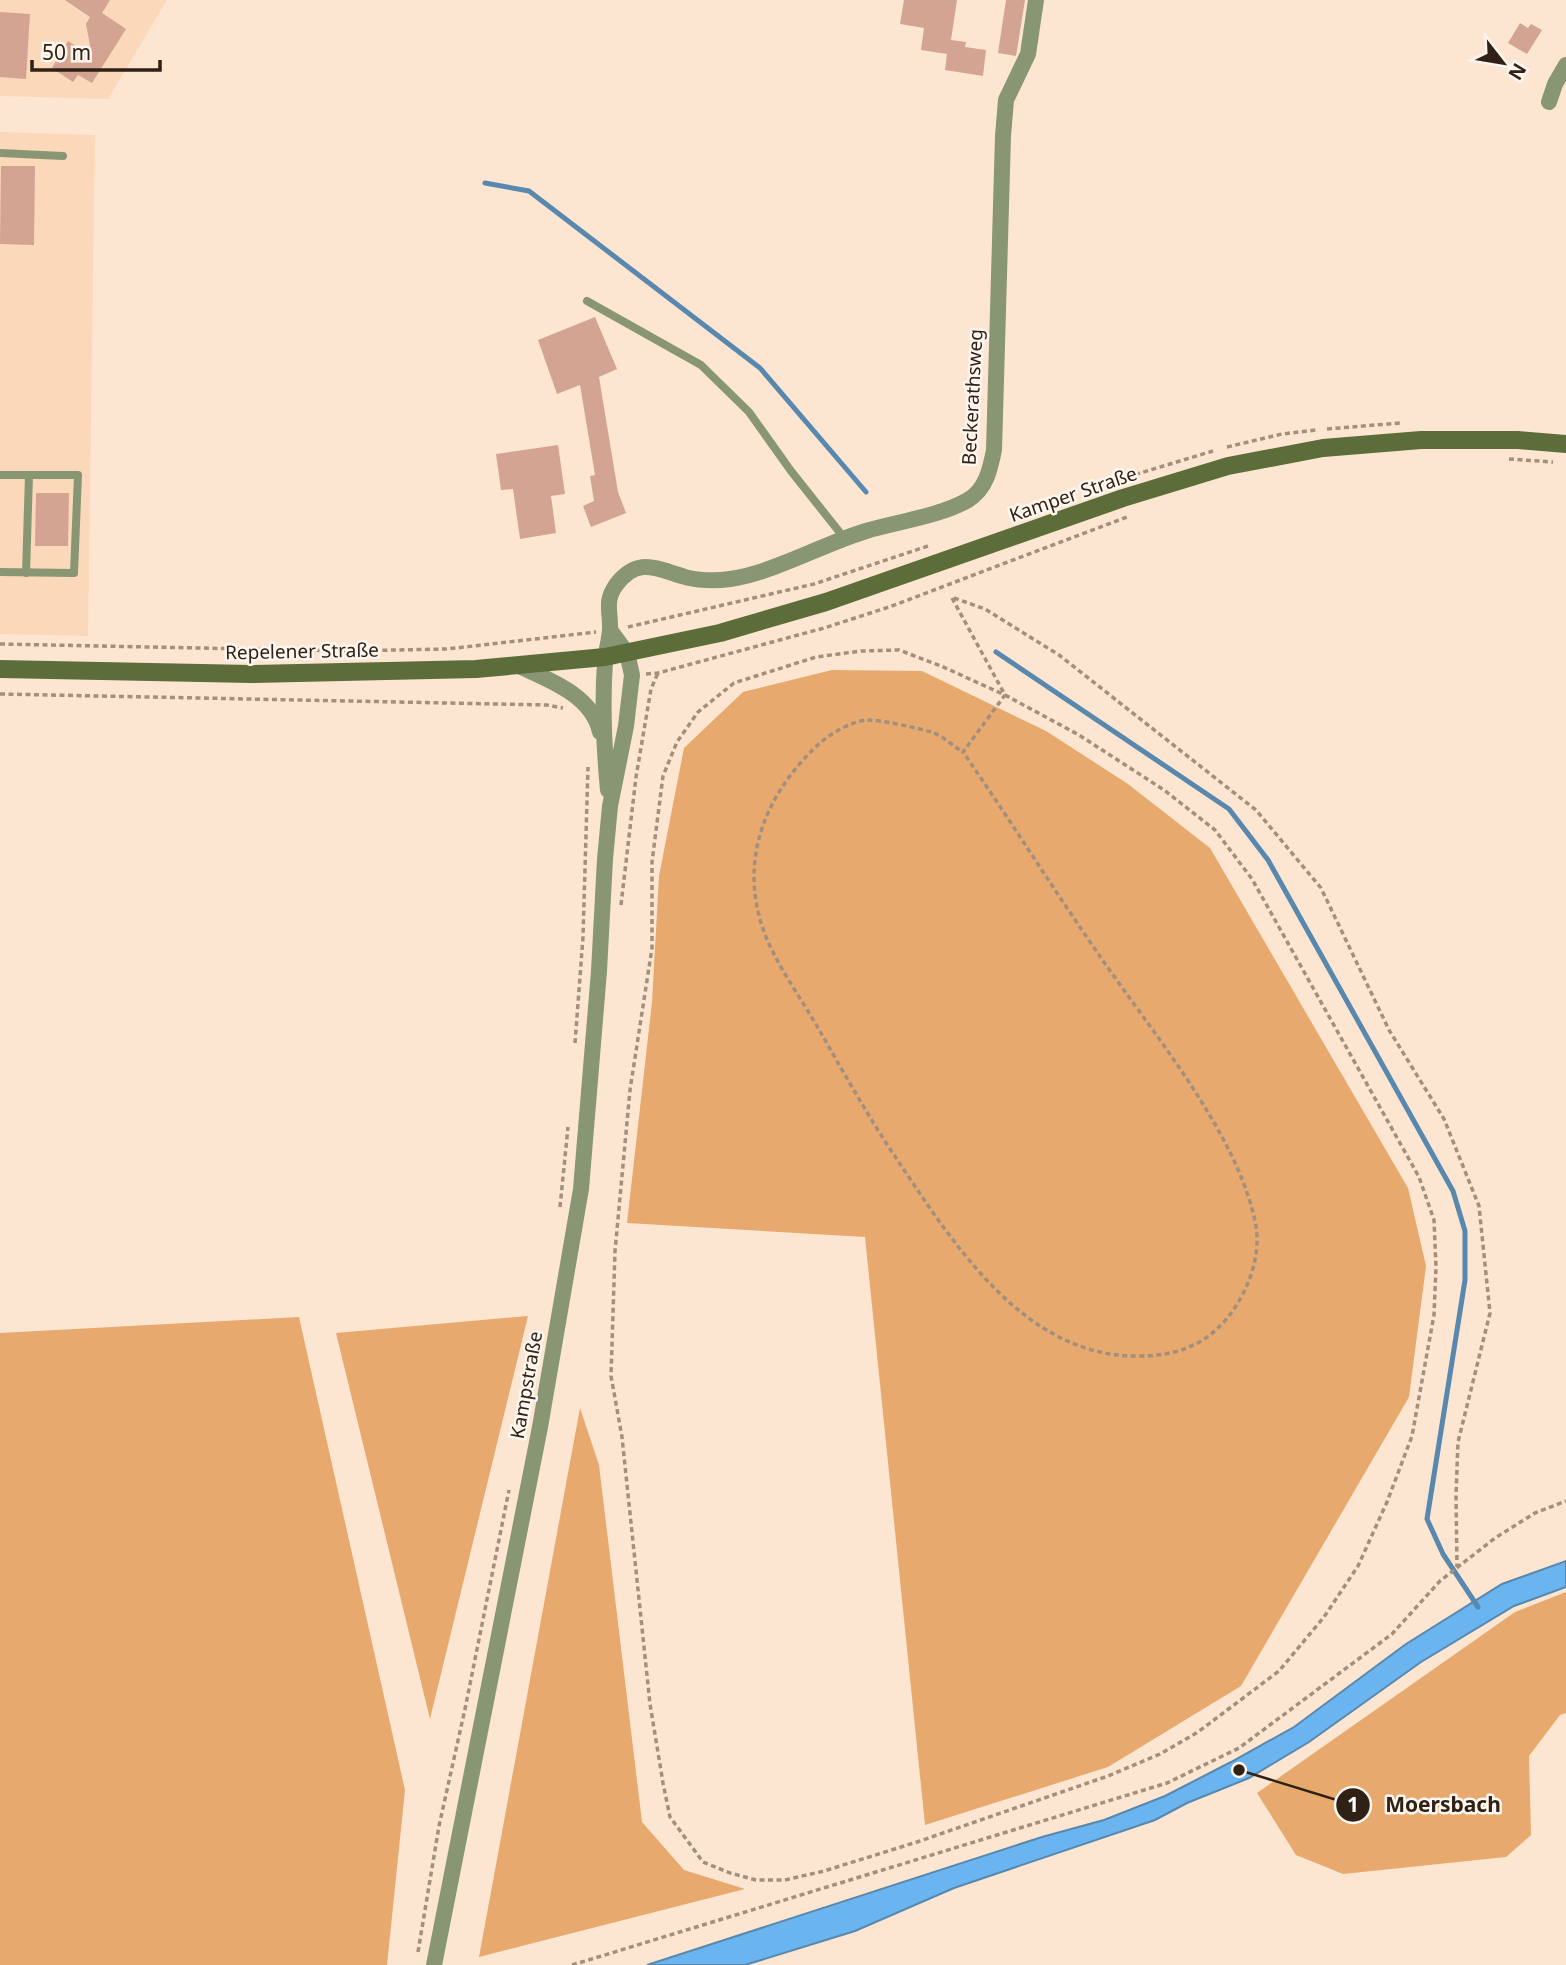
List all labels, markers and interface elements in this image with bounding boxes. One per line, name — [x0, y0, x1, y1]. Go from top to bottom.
scale bar — [32, 28, 159, 72]
north arrow — [1468, 28, 1538, 98]
text: 50 m — [42, 38, 91, 66]
text: N — [1502, 58, 1533, 85]
street label: Beckerathsweg — [955, 328, 989, 466]
street label: Kamper Straße — [1006, 460, 1140, 528]
street label: Repelener Straße — [225, 637, 379, 665]
street label: Kampstraße — [504, 1329, 548, 1441]
callout: Moersbach — [1336, 1784, 1515, 1826]
text: 1 — [1347, 1790, 1359, 1818]
text: Moersbach — [1385, 1790, 1501, 1818]

